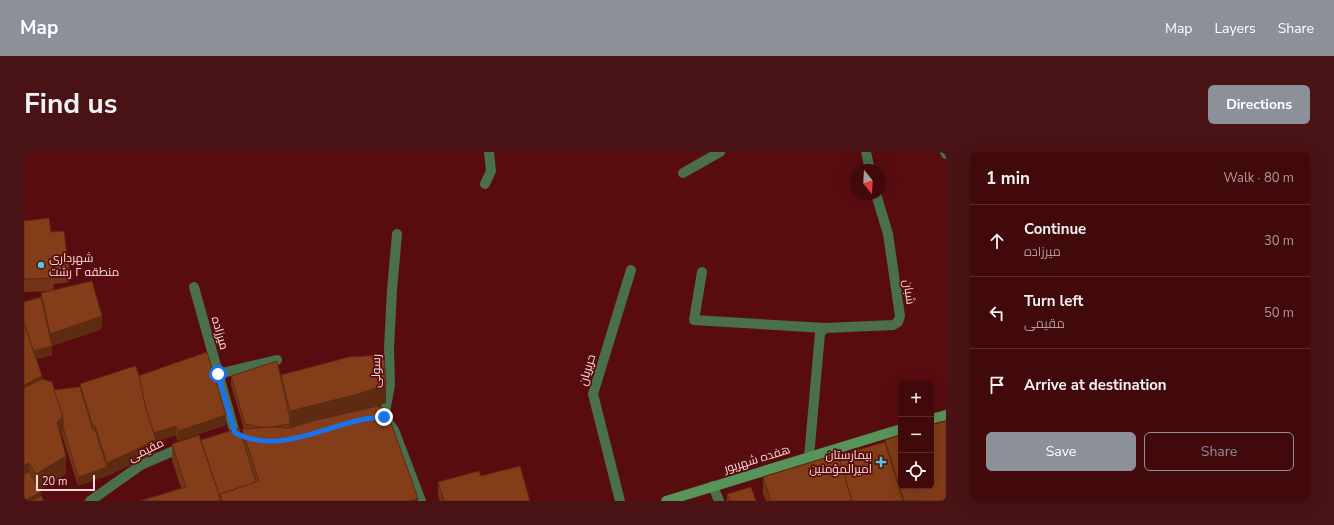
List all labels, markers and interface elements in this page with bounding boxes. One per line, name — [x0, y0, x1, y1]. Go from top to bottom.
text: Map — [20, 15, 58, 41]
text: Map — [1165, 19, 1192, 38]
text: Layers — [1214, 19, 1256, 38]
text: Share — [1278, 19, 1314, 38]
text: Find us — [24, 85, 118, 123]
button: Directions — [1208, 85, 1310, 124]
north arrow — [850, 164, 886, 200]
text: 1 min — [986, 167, 1030, 190]
text: Walk · 80 m — [1223, 169, 1294, 187]
text: Continue — [1024, 219, 1086, 239]
icon: ahead — [986, 230, 1008, 252]
text: 30 m — [1264, 232, 1294, 250]
text: میرزاده — [1024, 243, 1061, 261]
place label: شهرداری منطقه ۲ رشت — [49, 250, 119, 280]
marker: شهرداری منطقه ۲ رشت — [36, 260, 46, 270]
street label: شبان — [899, 279, 919, 306]
text: Turn left — [1024, 291, 1083, 311]
icon: left — [986, 302, 1008, 324]
text: 50 m — [1264, 304, 1294, 322]
street label: میرزاده — [208, 314, 232, 352]
text: مقیمی — [1024, 315, 1065, 333]
street label: حریریان — [575, 352, 599, 388]
street label: رسولی — [368, 354, 384, 388]
route start — [209, 365, 227, 383]
icon: arrive — [986, 374, 1008, 396]
text: Arrive at destination — [1024, 375, 1167, 395]
map controls — [898, 381, 934, 489]
button: + — [898, 381, 934, 417]
route end — [375, 408, 393, 426]
button: − — [898, 417, 934, 453]
button: Save — [986, 432, 1136, 471]
button: Share — [1144, 432, 1294, 471]
street label: مقیمی — [126, 435, 166, 465]
street label: هفده شهریور — [721, 441, 792, 477]
place label: بیمارستان امیرالمؤمنین — [809, 447, 872, 477]
button: locate — [898, 453, 934, 489]
marker: بیمارستان امیرالمؤمنین — [875, 456, 887, 468]
scale bar — [36, 473, 95, 492]
text: 20 m — [42, 474, 67, 489]

